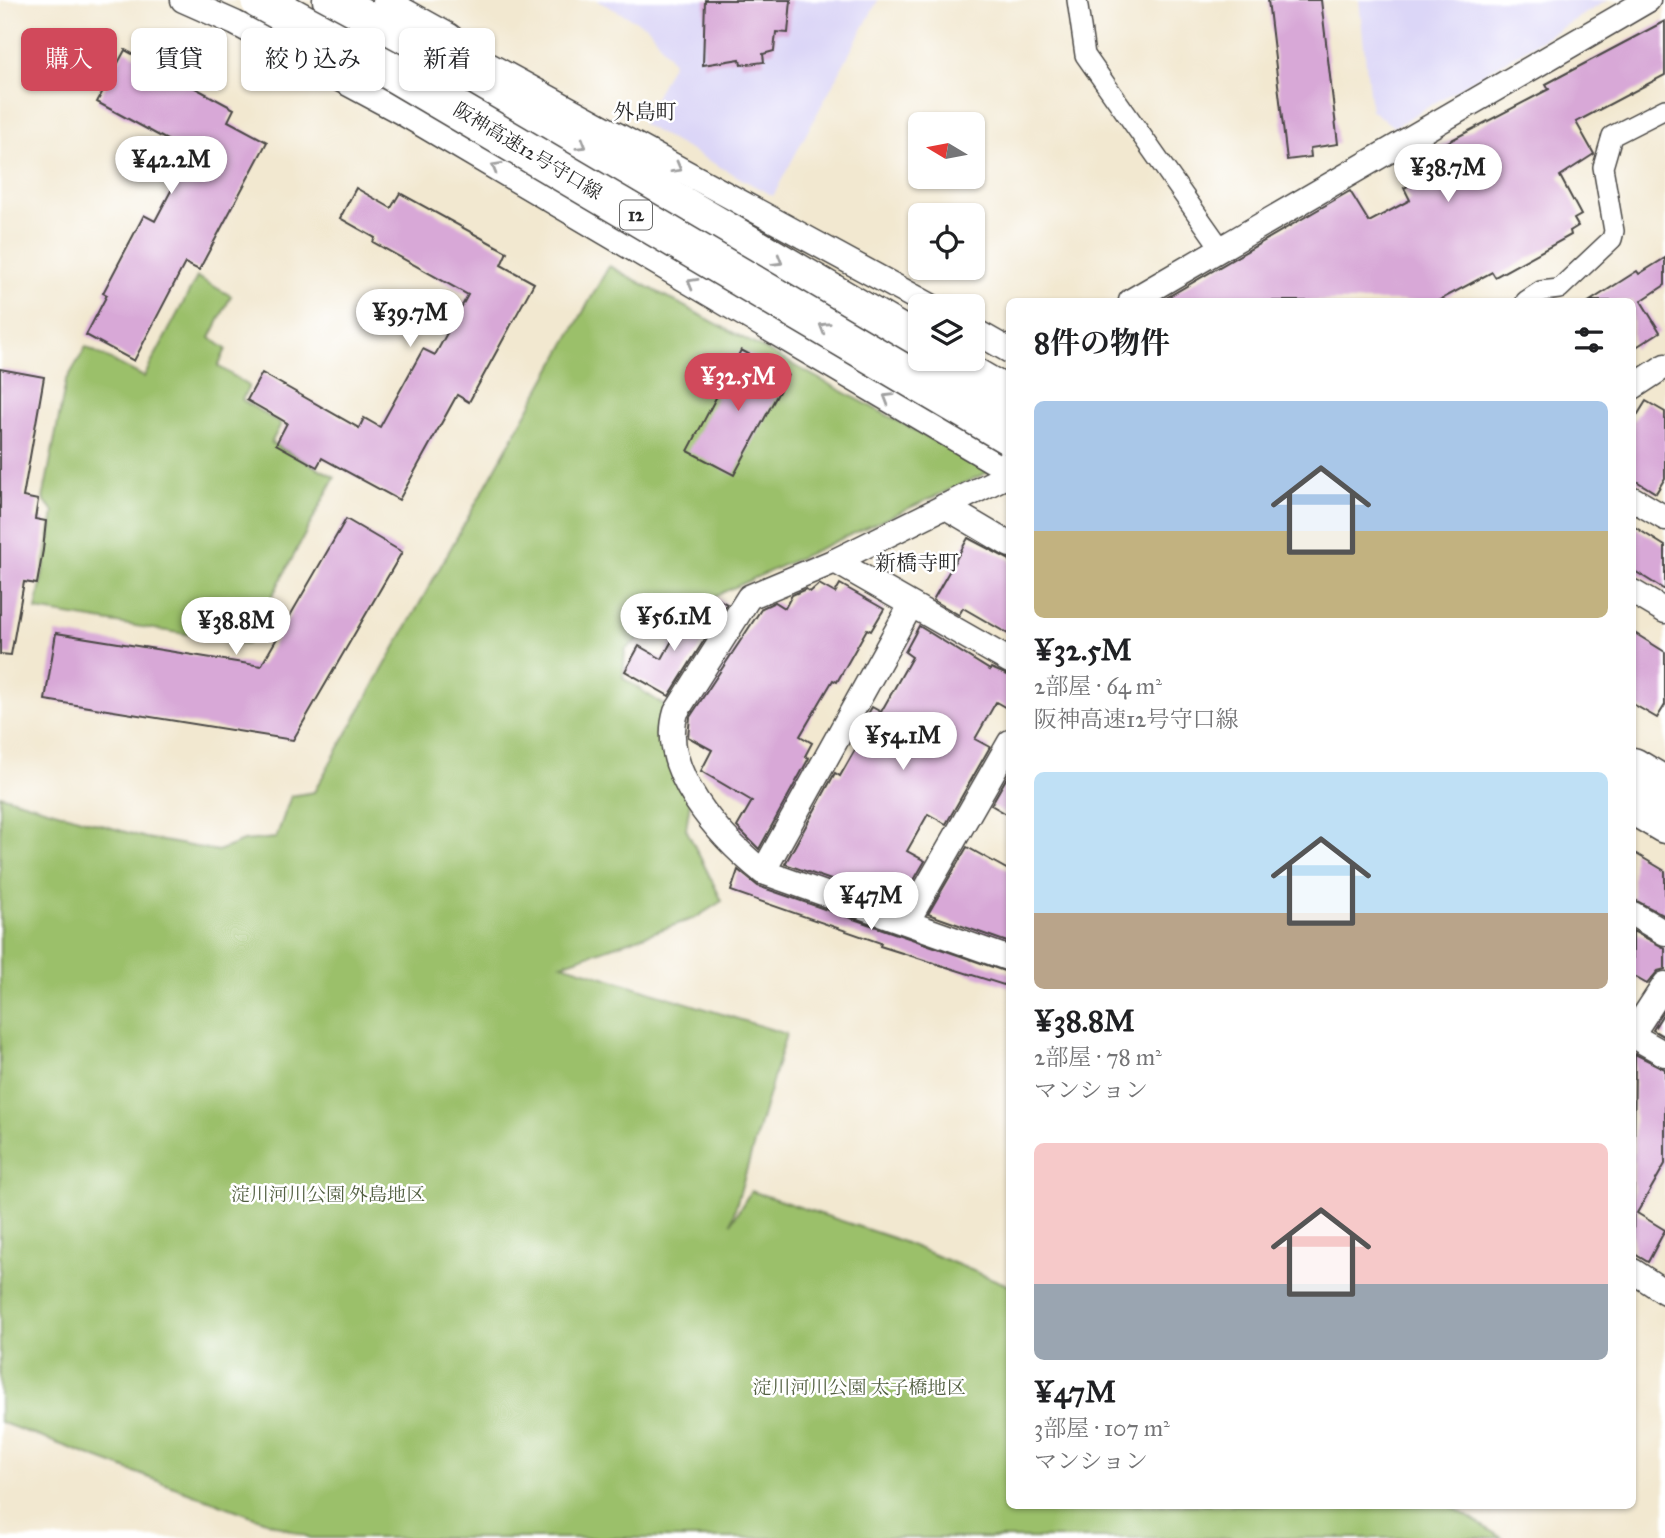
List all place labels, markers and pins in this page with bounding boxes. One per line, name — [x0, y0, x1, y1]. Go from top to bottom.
pin: ¥42.2M — [114, 136, 228, 196]
pin: ¥38.7M — [1391, 144, 1505, 204]
pin: ¥39.7M — [353, 290, 467, 349]
pin: ¥32.5M — [681, 354, 795, 413]
pin: ¥56.1M — [617, 594, 731, 653]
pin: ¥38.8M — [179, 598, 293, 657]
pin: ¥54.1M — [846, 712, 960, 772]
pin: ¥47M — [830, 872, 912, 932]

